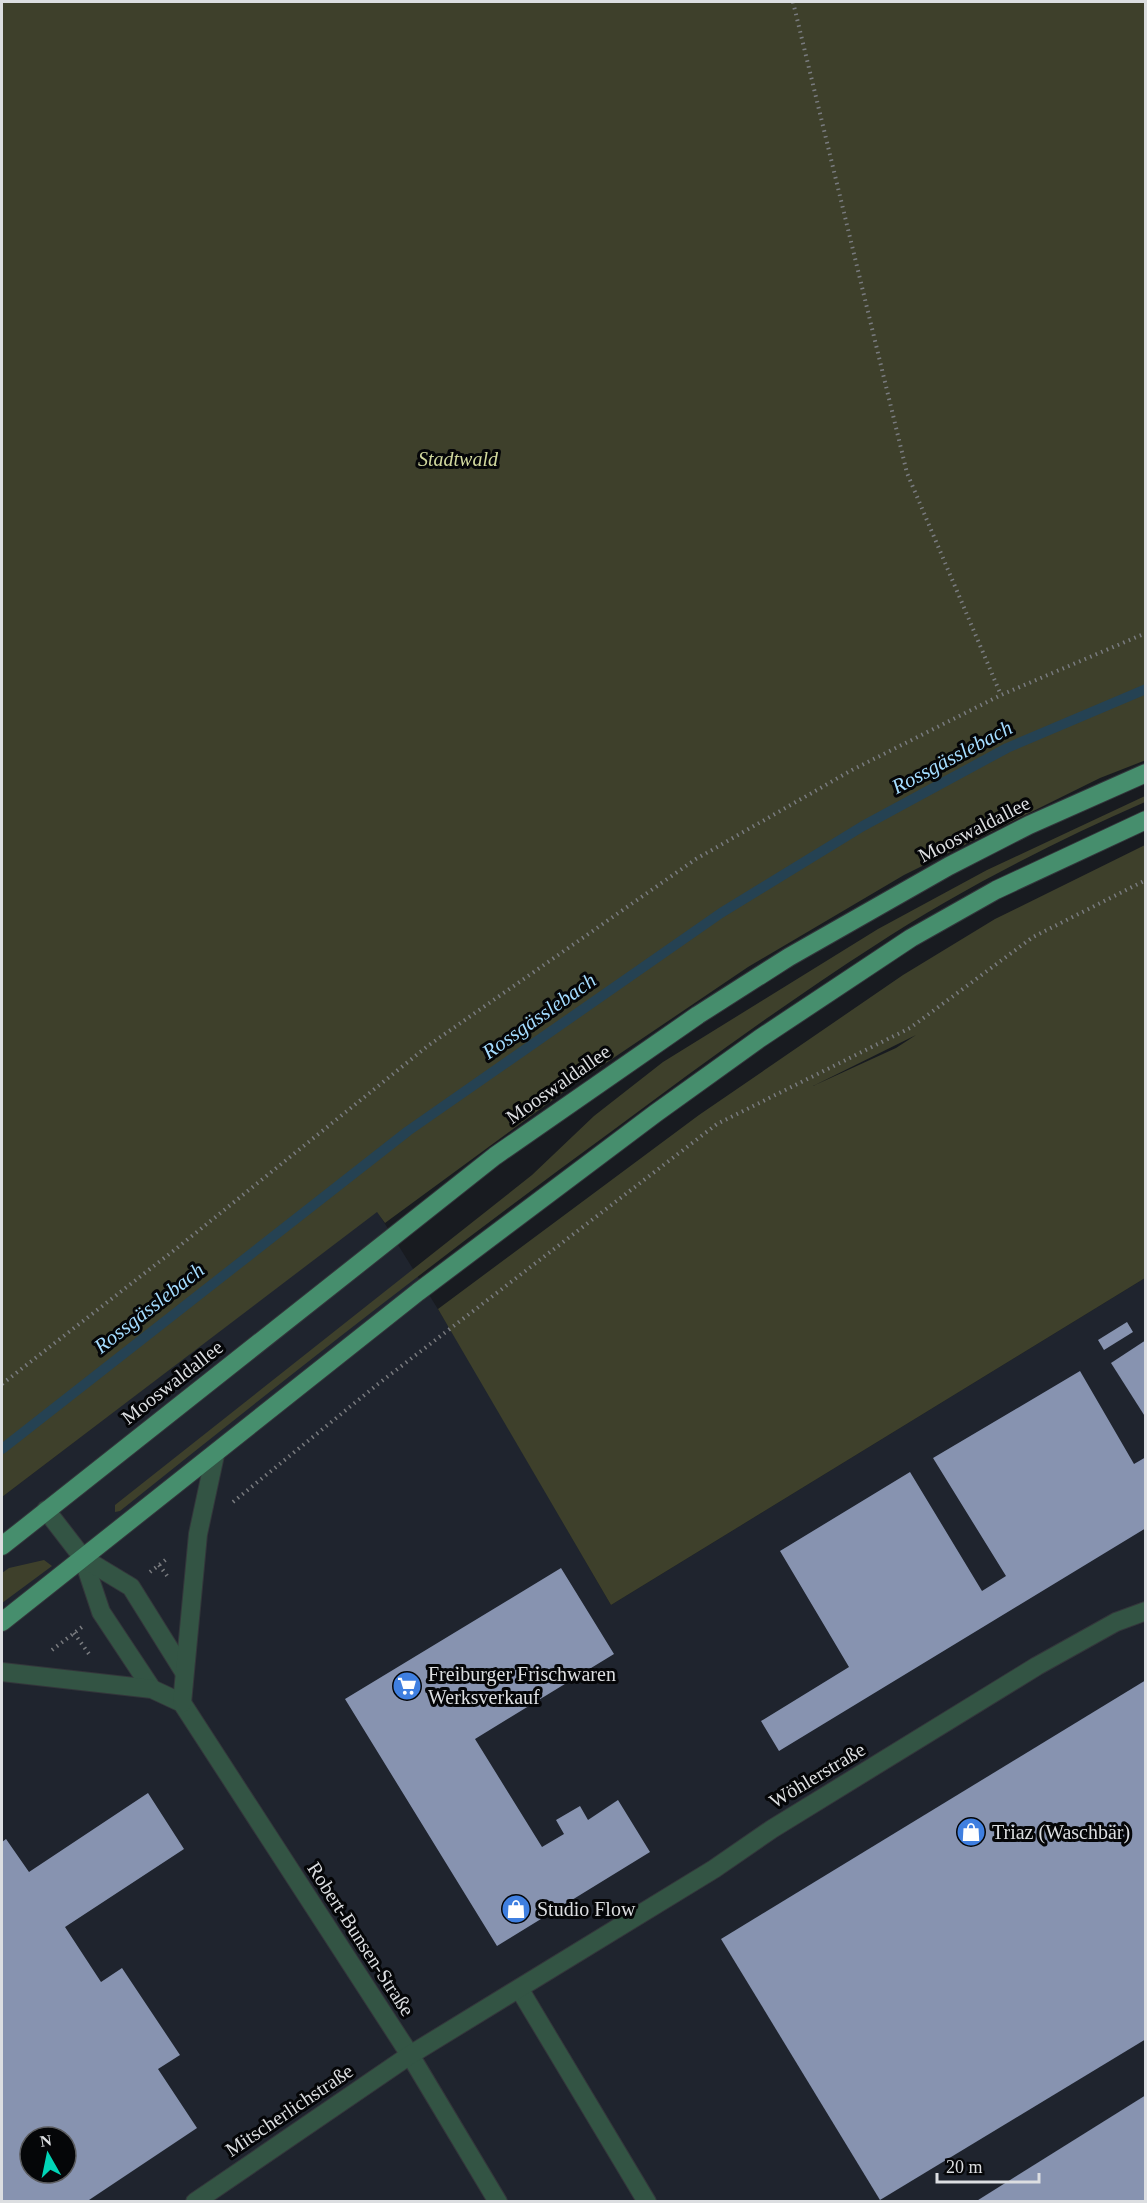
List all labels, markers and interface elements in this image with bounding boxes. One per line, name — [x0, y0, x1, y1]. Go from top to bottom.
park label: Stadtwald — [418, 448, 499, 470]
water label: Rossgässlebach — [887, 715, 1016, 799]
street label: Mooswaldallee — [915, 791, 1034, 867]
water label: Rossgässlebach — [477, 968, 600, 1065]
street label: Mooswaldallee — [502, 1040, 614, 1128]
water label: Rossgässlebach — [88, 1258, 209, 1359]
street label: Mooswaldallee — [117, 1336, 227, 1428]
place label: Freiburger Frischwaren Werksverkauf — [428, 1663, 616, 1708]
supermarket icon: Freiburger Frischwaren Werksverkauf — [391, 1670, 423, 1702]
street label: Wöhlerstraße — [765, 1738, 869, 1812]
shop icon: Triaz (Waschbär) — [955, 1816, 987, 1848]
place label: Triaz (Waschbär) — [992, 1821, 1130, 1844]
street label: Robert-Bunsen-Straße — [303, 1858, 419, 2020]
shop icon: Studio Flow — [500, 1893, 532, 1925]
place label: Studio Flow — [537, 1898, 636, 1920]
street label: Mitscherlichstraße — [221, 2059, 357, 2161]
north arrow — [18, 2125, 78, 2185]
text: N — [39, 2131, 53, 2150]
scale bar — [937, 2146, 1039, 2184]
text: 20 m — [946, 2157, 983, 2177]

